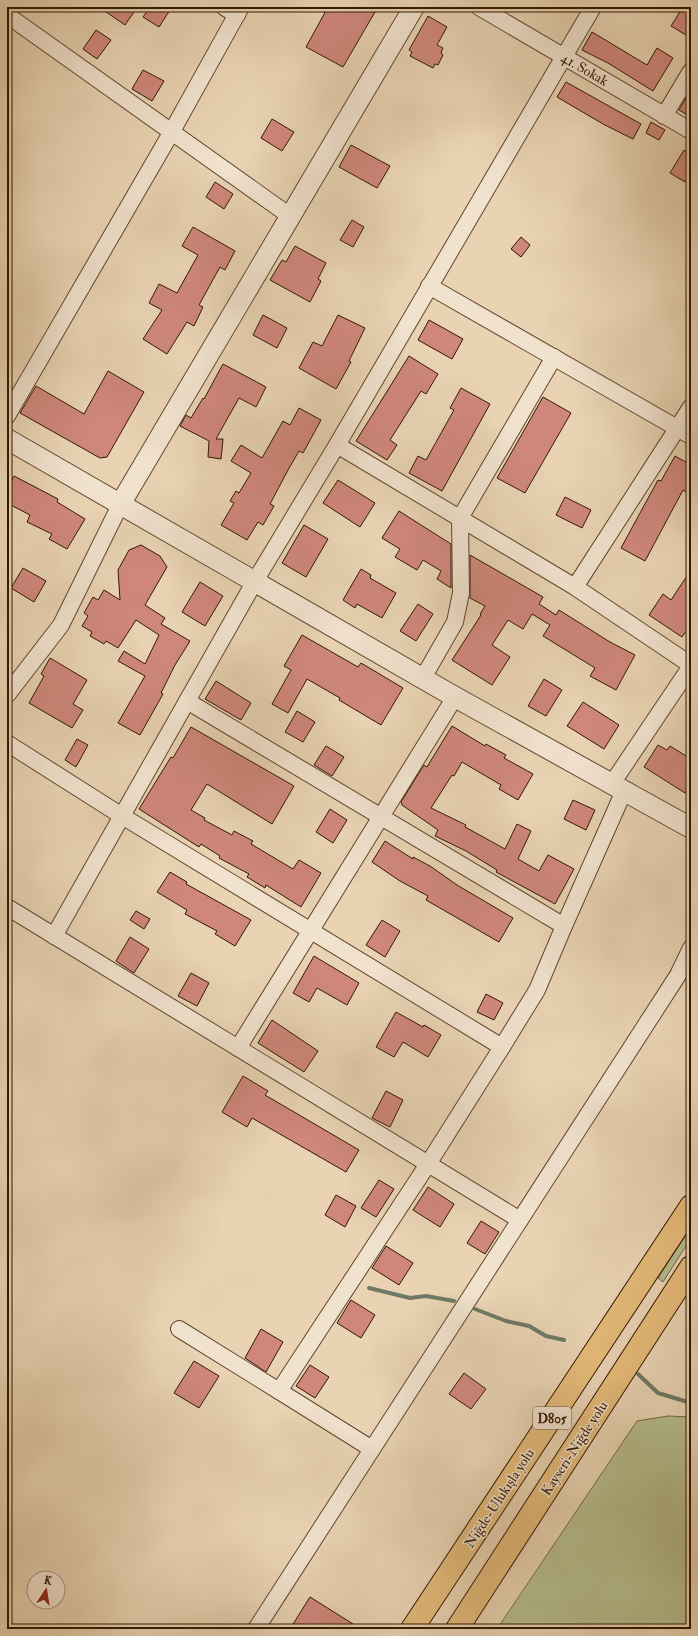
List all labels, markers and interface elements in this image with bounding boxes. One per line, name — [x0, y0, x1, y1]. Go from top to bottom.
street label: 41. Sokak — [558, 49, 612, 90]
street label: Kayseri-Niğde yolu — [538, 1398, 612, 1499]
road number: D805 — [533, 1407, 571, 1429]
street label: Niğde-Ulukışla yolu — [461, 1445, 539, 1552]
north arrow — [26, 1570, 66, 1610]
text: K — [43, 1574, 54, 1588]

